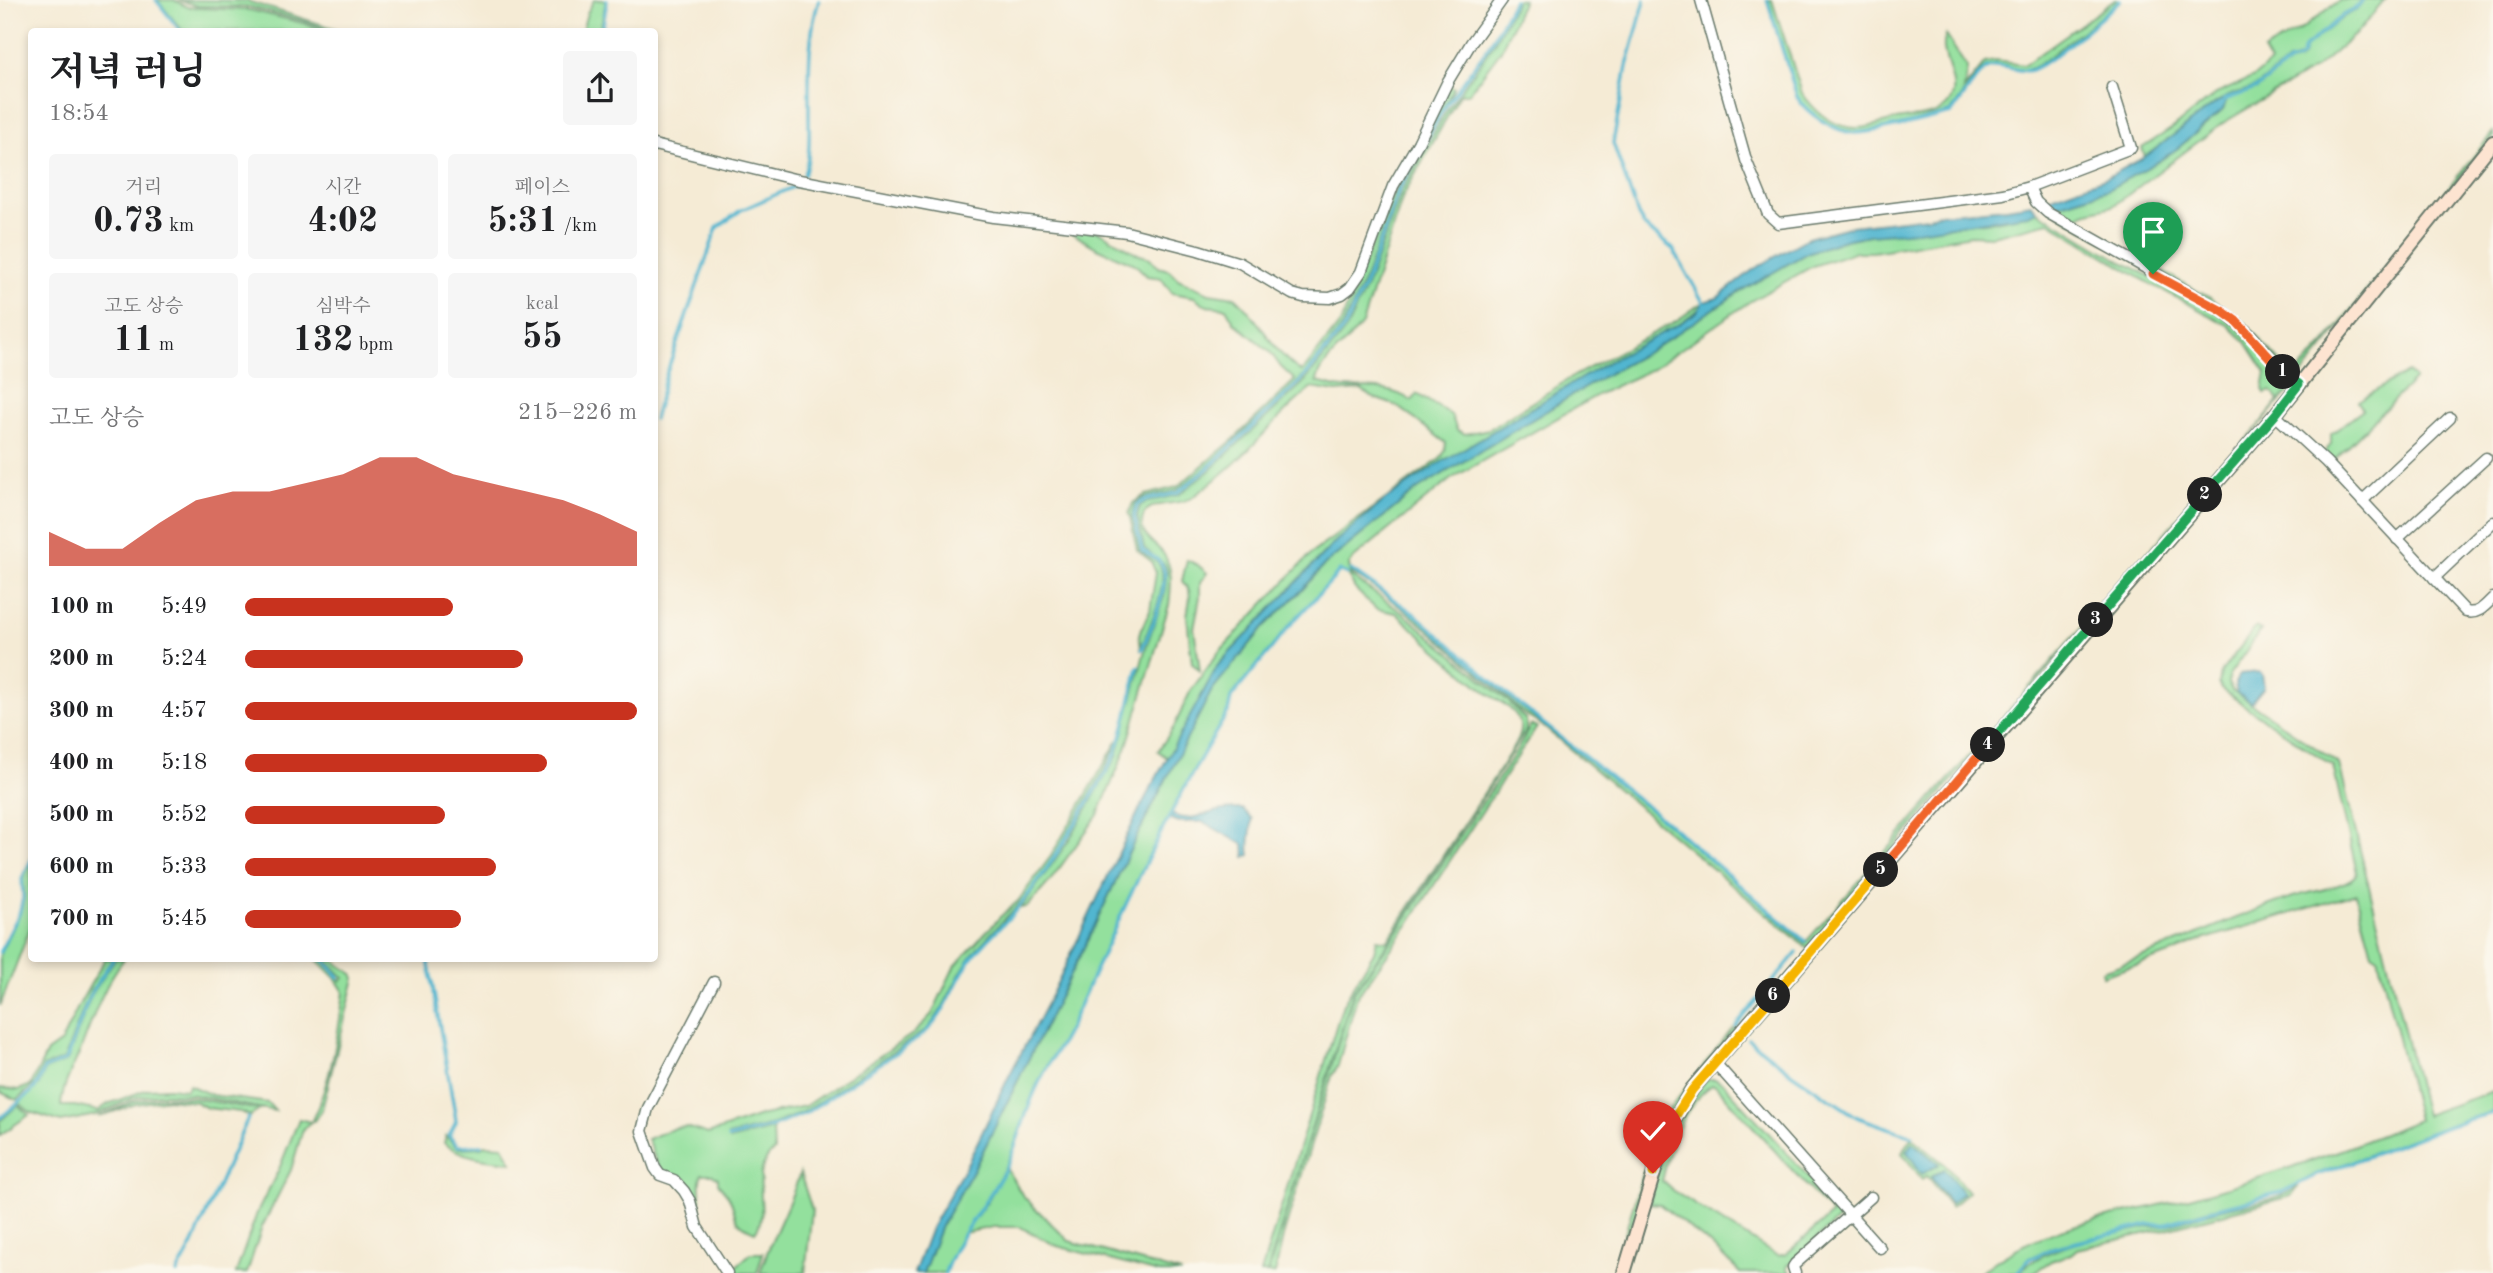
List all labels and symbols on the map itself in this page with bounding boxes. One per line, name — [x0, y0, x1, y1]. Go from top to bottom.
pin — [2123, 202, 2183, 274]
pin: 1 — [2266, 354, 2300, 390]
pin: 2 — [2188, 477, 2222, 512]
pin: 3 — [2078, 602, 2114, 638]
pin: 4 — [1970, 728, 2006, 762]
pin: 5 — [1864, 852, 1898, 888]
pin: 6 — [1756, 978, 1790, 1014]
pin — [1623, 1101, 1683, 1173]

